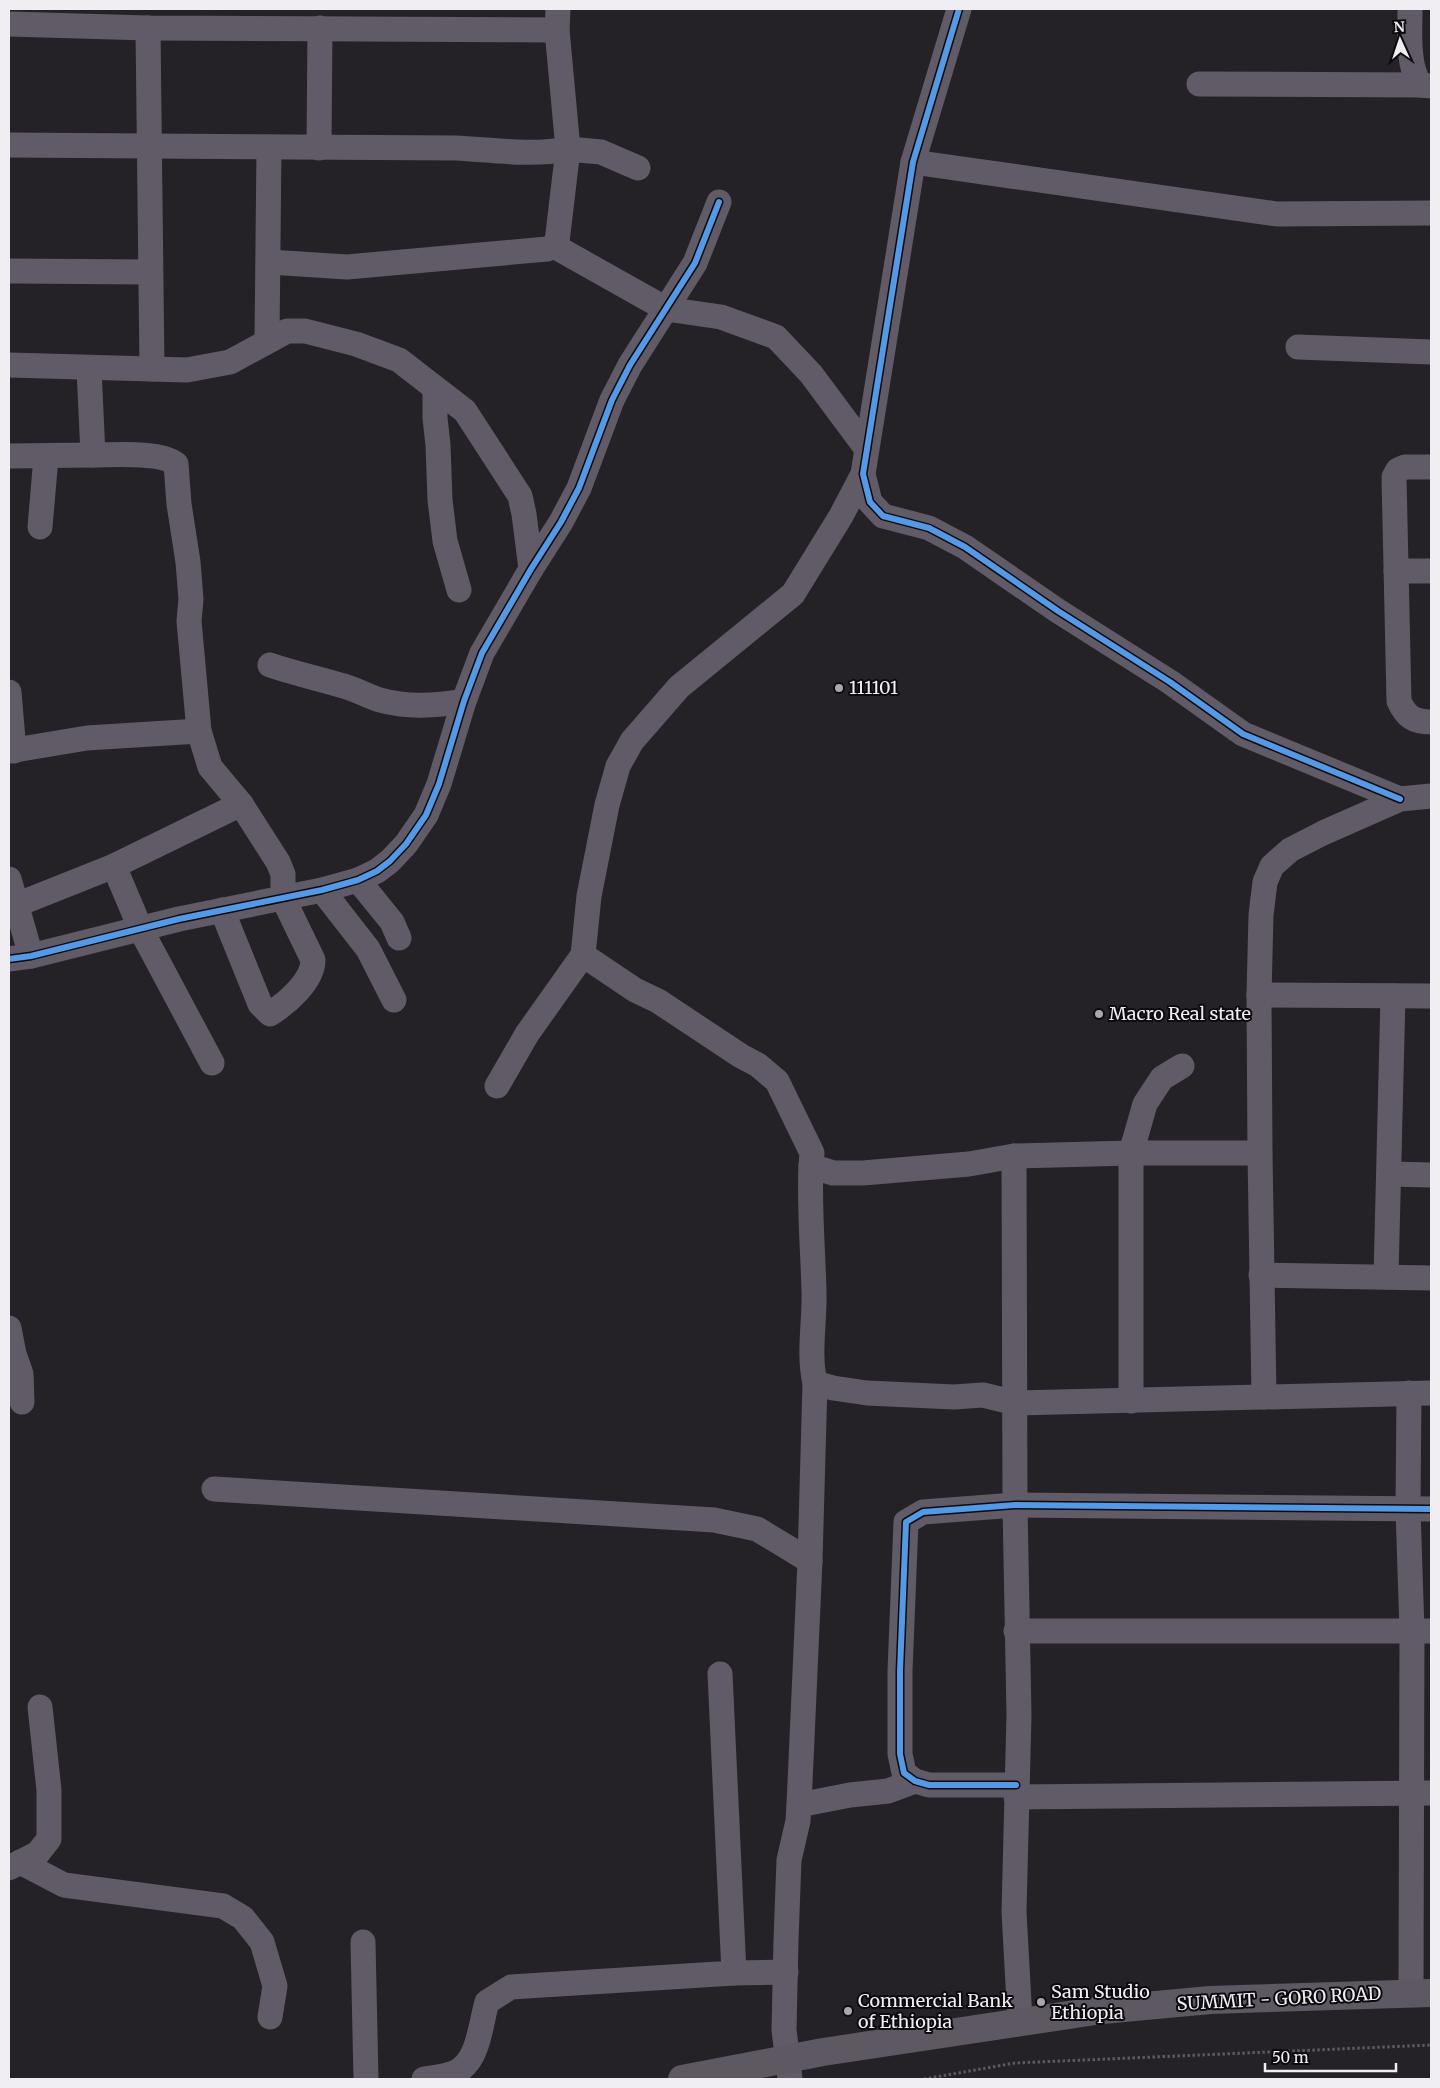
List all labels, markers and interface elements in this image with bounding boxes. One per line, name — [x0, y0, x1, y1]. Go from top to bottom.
north arrow — [1375, 15, 1425, 65]
text: N — [1393, 18, 1405, 36]
place label: 111101 — [849, 676, 898, 699]
marker: 111101 — [833, 682, 845, 694]
place label: Macro Real state — [1109, 1002, 1251, 1025]
marker: Macro Real state — [1093, 1008, 1105, 1020]
place label: Sam Studio Ethiopia — [1051, 1980, 1150, 2024]
street label: SUMMIT - GORO ROAD — [1176, 1982, 1382, 2015]
place label: Commercial Bank of Ethiopia — [858, 1989, 1013, 2033]
marker: Sam Studio Ethiopia — [1035, 1996, 1047, 2008]
marker: Commercial Bank of Ethiopia — [842, 2005, 854, 2017]
scale bar — [1265, 2040, 1396, 2072]
text: 50 m — [1272, 2048, 1309, 2067]

